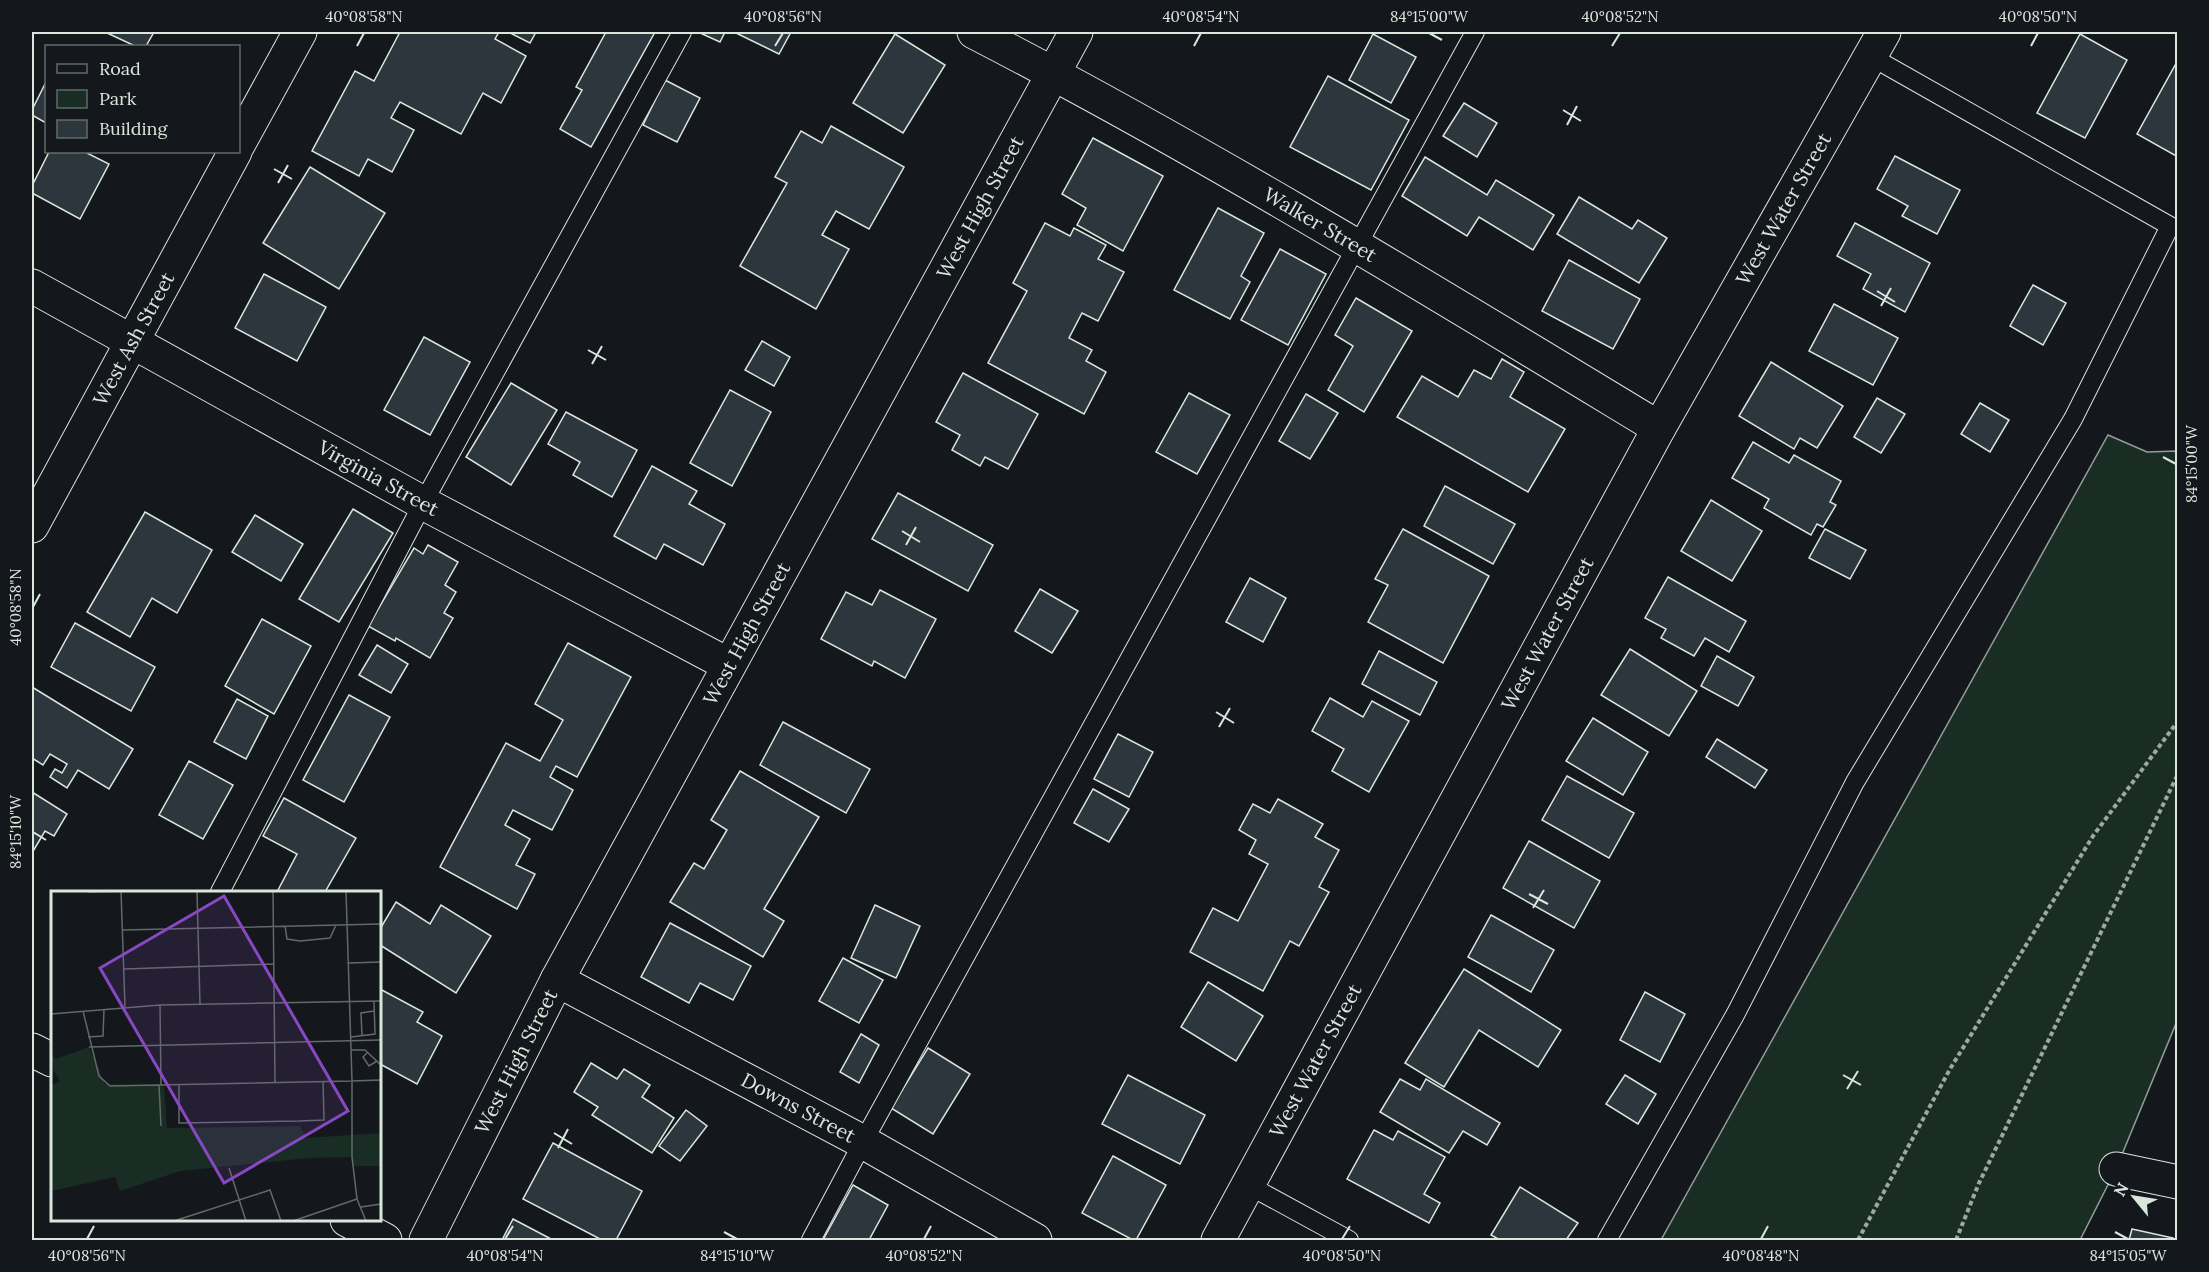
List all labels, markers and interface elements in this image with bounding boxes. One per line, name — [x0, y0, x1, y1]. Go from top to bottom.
text: 40°08'58"N — [325, 7, 403, 26]
text: 40°08'56"N — [744, 7, 822, 26]
text: 40°08'54"N — [1162, 7, 1240, 26]
text: 84°15'00"W — [1390, 7, 1469, 26]
text: 40°08'52"N — [1581, 7, 1659, 26]
text: 40°08'50"N — [1999, 7, 2077, 26]
legend — [45, 45, 240, 153]
text: Road — [99, 57, 141, 80]
text: Park — [99, 87, 137, 110]
text: Building — [99, 117, 169, 140]
street label: West Water Street — [1730, 128, 1836, 289]
street label: West High Street — [930, 131, 1029, 283]
street label: Walker Street — [1259, 181, 1382, 267]
street label: West Ash Street — [87, 267, 180, 410]
text: 84°15'00"W — [2182, 424, 2201, 503]
street label: Virginia Street — [313, 434, 443, 521]
street label: West Water Street — [1495, 552, 1599, 714]
street label: West High Street — [697, 557, 795, 709]
text: 40°08'58"N — [6, 568, 25, 646]
text: 84°15'10"W — [6, 794, 25, 869]
inset map — [51, 891, 381, 1221]
street label: West Water Street — [1263, 979, 1367, 1142]
street label: West High Street — [469, 984, 563, 1138]
street label: Downs Street — [737, 1067, 860, 1148]
north arrow — [2104, 1167, 2164, 1227]
text: N — [2109, 1179, 2133, 1200]
text: 40°08'56"N — [48, 1246, 126, 1265]
text: 40°08'54"N — [466, 1246, 544, 1265]
text: 84°15'10"W — [700, 1246, 775, 1265]
text: 40°08'52"N — [885, 1246, 963, 1265]
text: 40°08'50"N — [1303, 1246, 1381, 1265]
text: 40°08'48"N — [1723, 1246, 1799, 1265]
text: 84°15'05"W — [2090, 1246, 2167, 1265]

